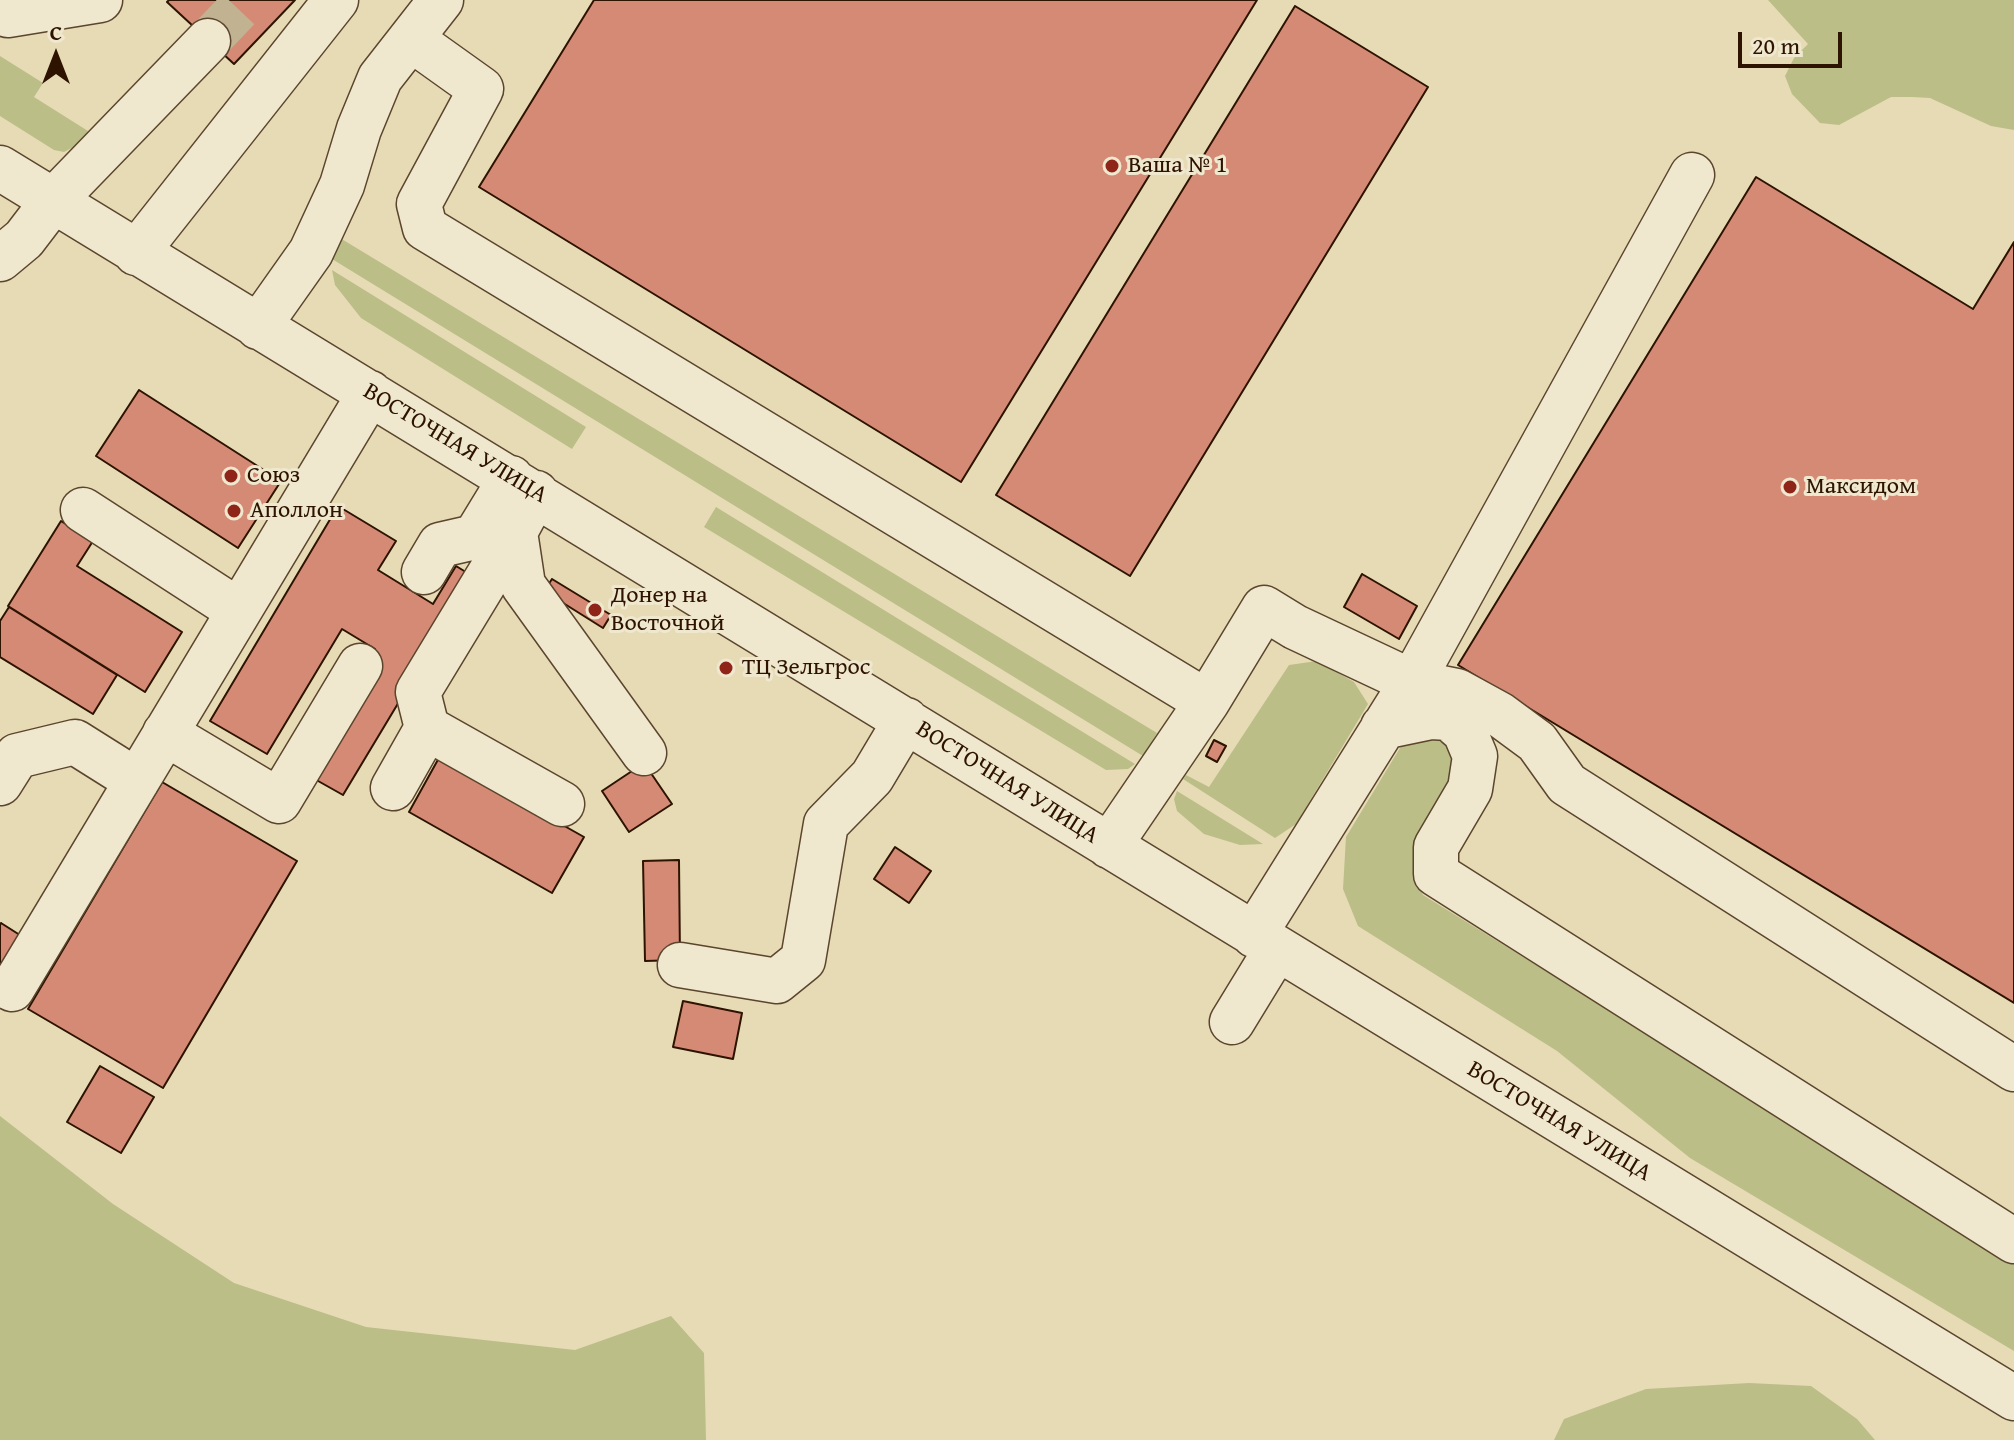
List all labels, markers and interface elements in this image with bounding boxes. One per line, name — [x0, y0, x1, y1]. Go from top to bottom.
north arrow — [16, 16, 96, 96]
text: С — [50, 16, 62, 48]
scale bar — [1742, 16, 1846, 66]
text: 20 m — [1752, 28, 1800, 63]
place label: Ваша № 1 — [1128, 152, 1227, 180]
marker: Ваша № 1 — [1103, 157, 1121, 175]
street label: ВОСТОЧНАЯ УЛИЦА — [358, 378, 552, 510]
place label: Союз — [247, 462, 300, 490]
marker: Союз — [222, 467, 240, 485]
place label: Максидом — [1806, 473, 1916, 501]
marker: Максидом — [1781, 478, 1799, 496]
place label: Аполлон — [250, 497, 343, 525]
marker: Аполлон — [225, 502, 243, 520]
place label: Донер на Восточной — [611, 582, 725, 638]
marker: Донер на Восточной — [586, 601, 604, 619]
place label: ТЦ Зельгрос — [742, 654, 870, 682]
marker: ТЦ Зельгрос — [717, 659, 735, 677]
street label: ВОСТОЧНАЯ УЛИЦА — [910, 715, 1104, 851]
street label: ВОСТОЧНАЯ УЛИЦА — [1462, 1056, 1656, 1188]

